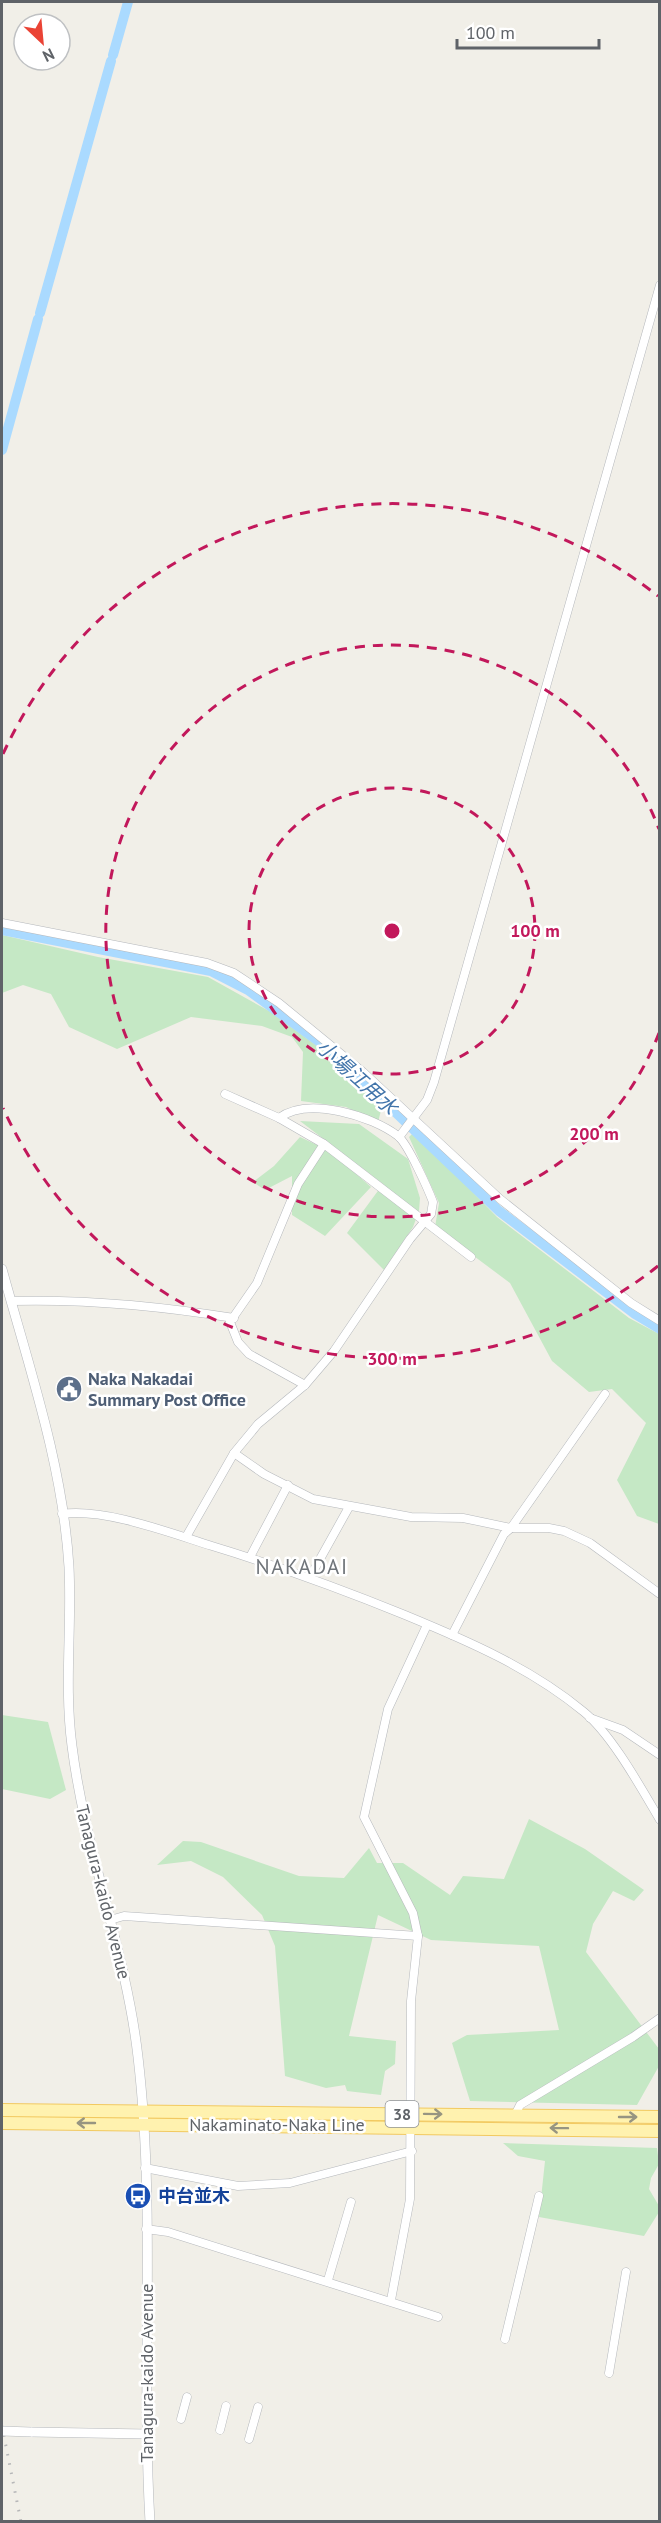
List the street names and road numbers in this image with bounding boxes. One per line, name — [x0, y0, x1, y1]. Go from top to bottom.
street label: Tanagura-kaido Avenue — [71, 1802, 136, 1981]
road number: 38 — [386, 2101, 418, 2127]
street label: Nakaminato-Naka Line — [189, 2113, 365, 2136]
street label: Tanagura-kaido Avenue — [135, 2284, 158, 2462]

